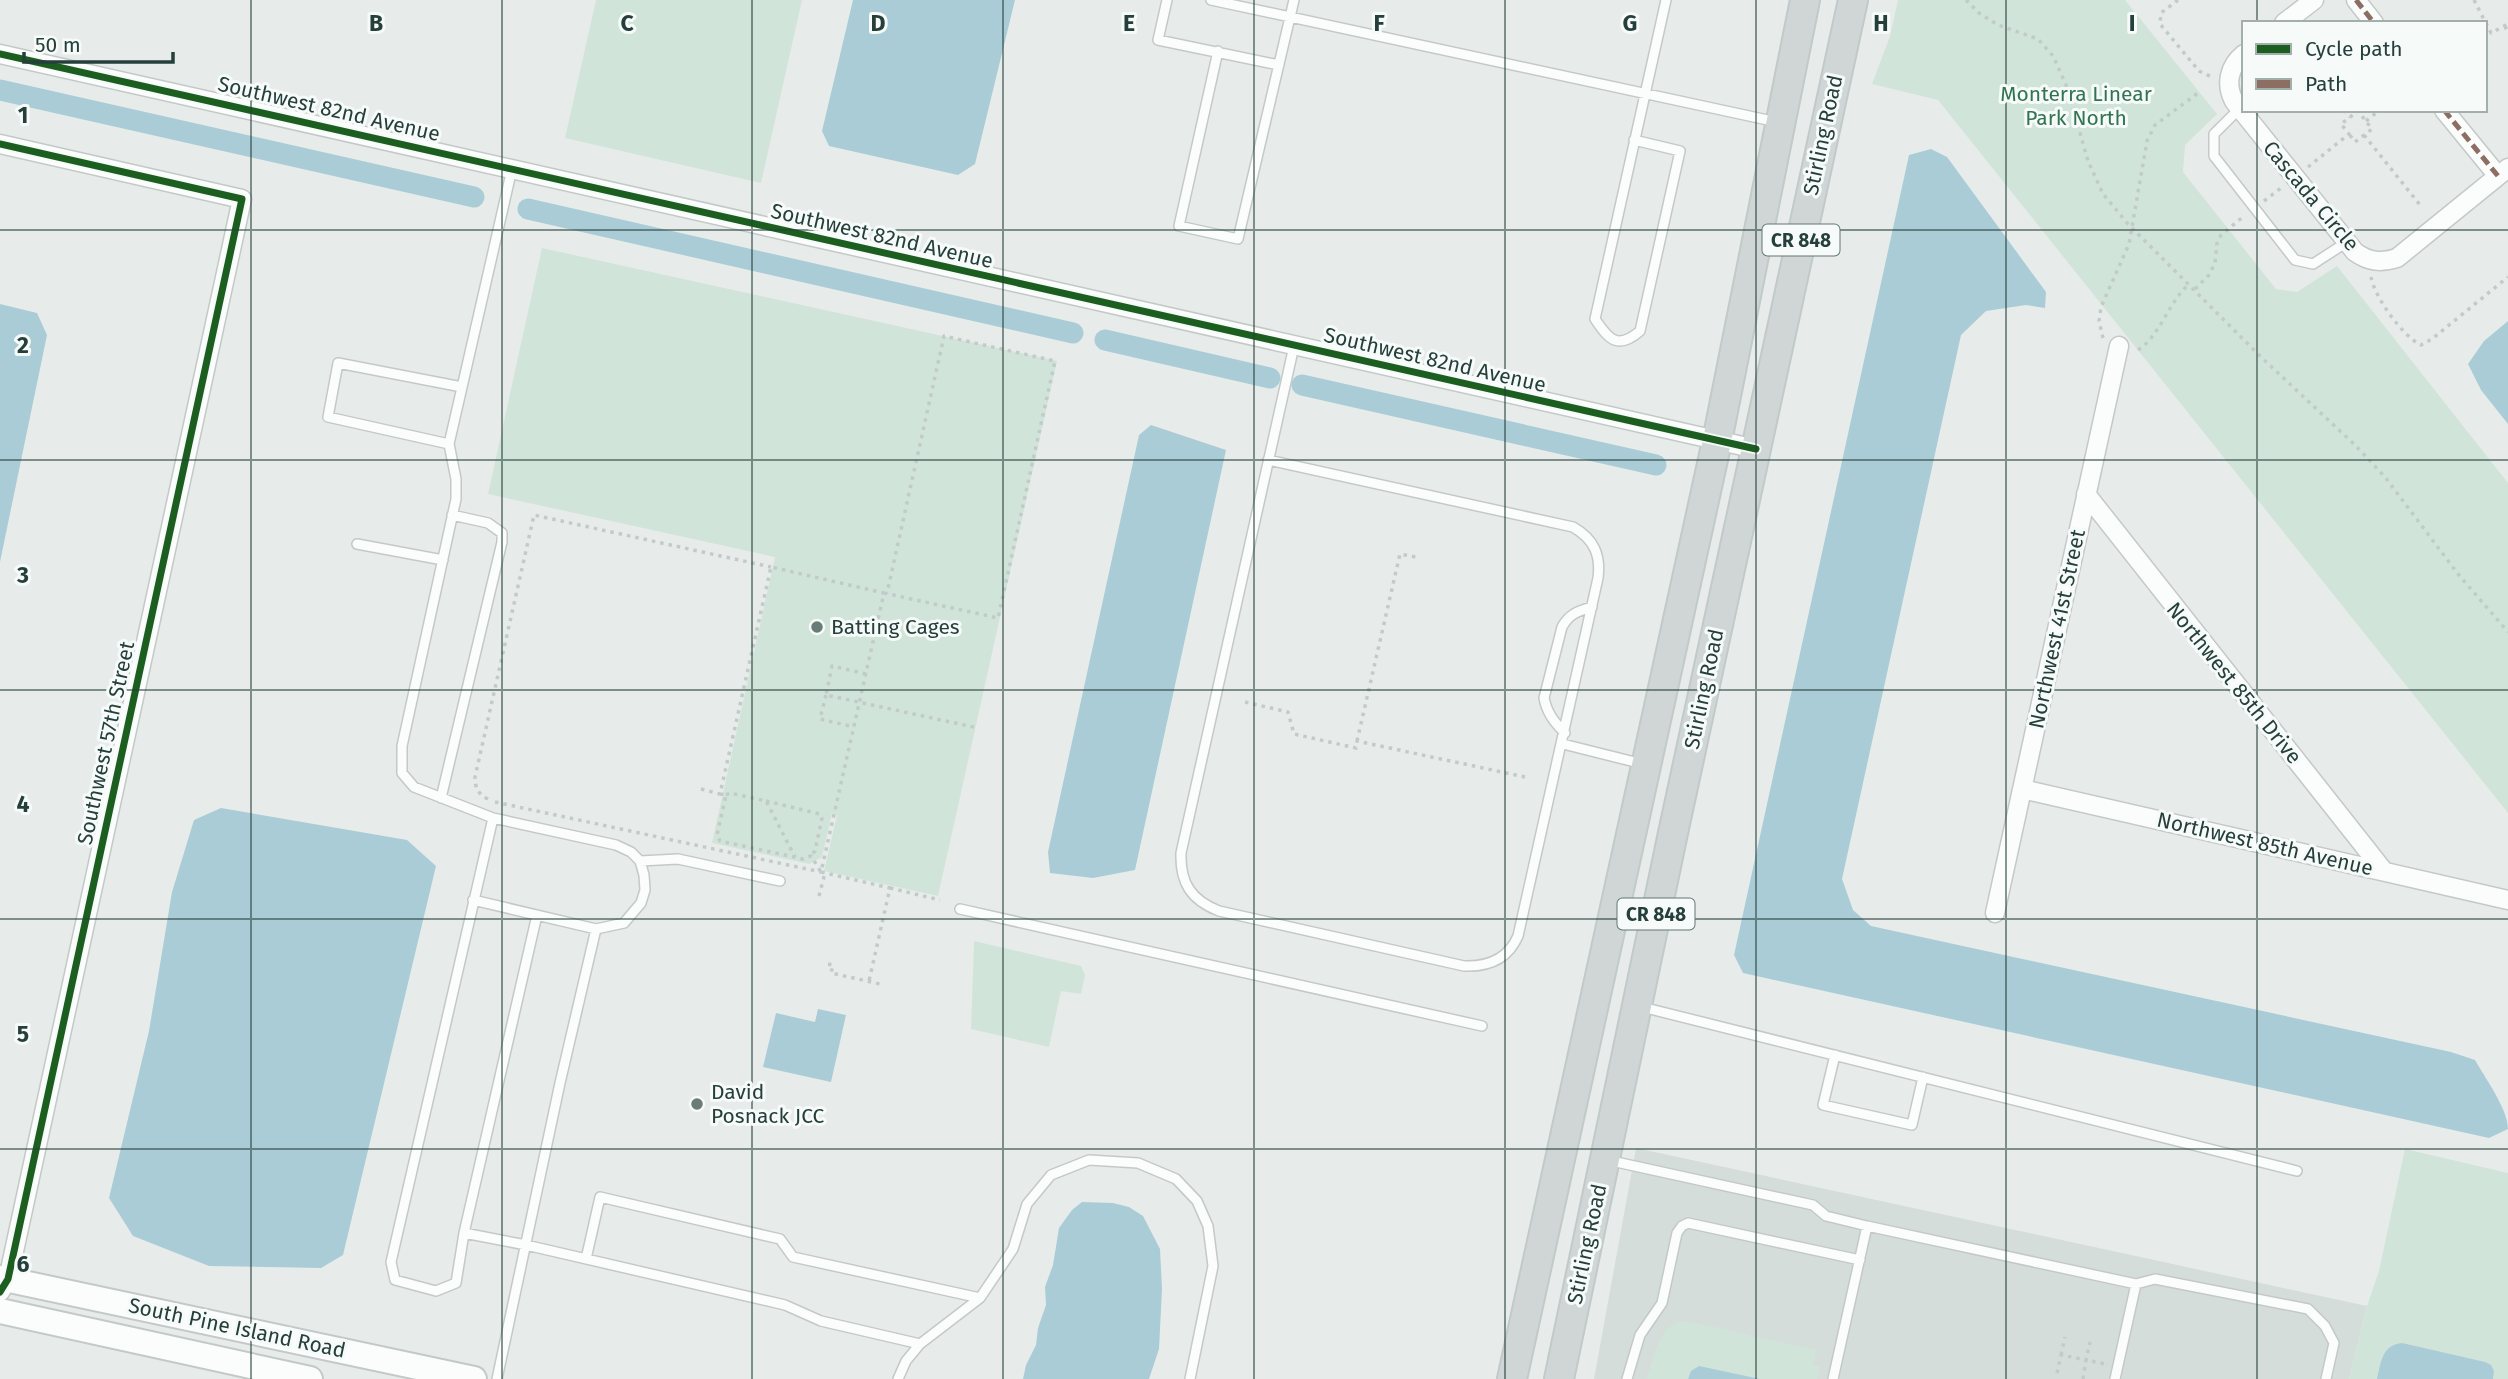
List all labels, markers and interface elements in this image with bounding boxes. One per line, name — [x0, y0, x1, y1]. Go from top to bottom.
text: B — [369, 9, 383, 37]
text: C — [620, 9, 634, 37]
text: D — [871, 9, 886, 37]
text: E — [1123, 9, 1135, 37]
text: F — [1373, 9, 1385, 37]
text: G — [1623, 9, 1637, 37]
text: H — [1873, 9, 1889, 37]
text: I — [2129, 9, 2135, 37]
scale bar — [24, 21, 173, 65]
legend — [2242, 21, 2487, 112]
text: 50 m — [35, 32, 81, 58]
text: Cycle path — [2305, 36, 2403, 62]
street label: Southwest 82nd Avenue — [215, 71, 443, 147]
text: Path — [2305, 71, 2347, 97]
street label: Stirling Road — [1798, 72, 1848, 198]
park label: Monterra Linear Park North — [2000, 81, 2152, 131]
text: 1 — [18, 101, 28, 129]
street label: Cascada Circle — [2257, 136, 2365, 256]
street label: Southwest 82nd Avenue — [768, 198, 996, 274]
road number: CR 848 — [1762, 224, 1840, 256]
street label: Southwest 82nd Avenue — [1321, 322, 1549, 398]
text: 2 — [17, 331, 29, 359]
street label: Northwest 41st Street — [2023, 527, 2091, 731]
text: 3 — [16, 561, 29, 589]
street label: Northwest 85th Drive — [2161, 597, 2307, 769]
place label: Batting Cages — [831, 614, 960, 640]
marker: Batting Cages — [809, 619, 825, 635]
street label: Stirling Road — [1679, 626, 1729, 752]
street label: Southwest 57th Street — [72, 639, 140, 847]
text: 4 — [17, 790, 30, 818]
street label: Northwest 85th Avenue — [2154, 806, 2376, 882]
road number: CR 848 — [1618, 898, 1694, 930]
text: 5 — [17, 1020, 29, 1048]
place label: David Posnack JCC — [711, 1079, 824, 1129]
marker: David Posnack JCC — [689, 1096, 705, 1112]
street label: Stirling Road — [1562, 1181, 1612, 1307]
text: 6 — [17, 1250, 30, 1278]
street label: South Pine Island Road — [126, 1292, 348, 1364]

